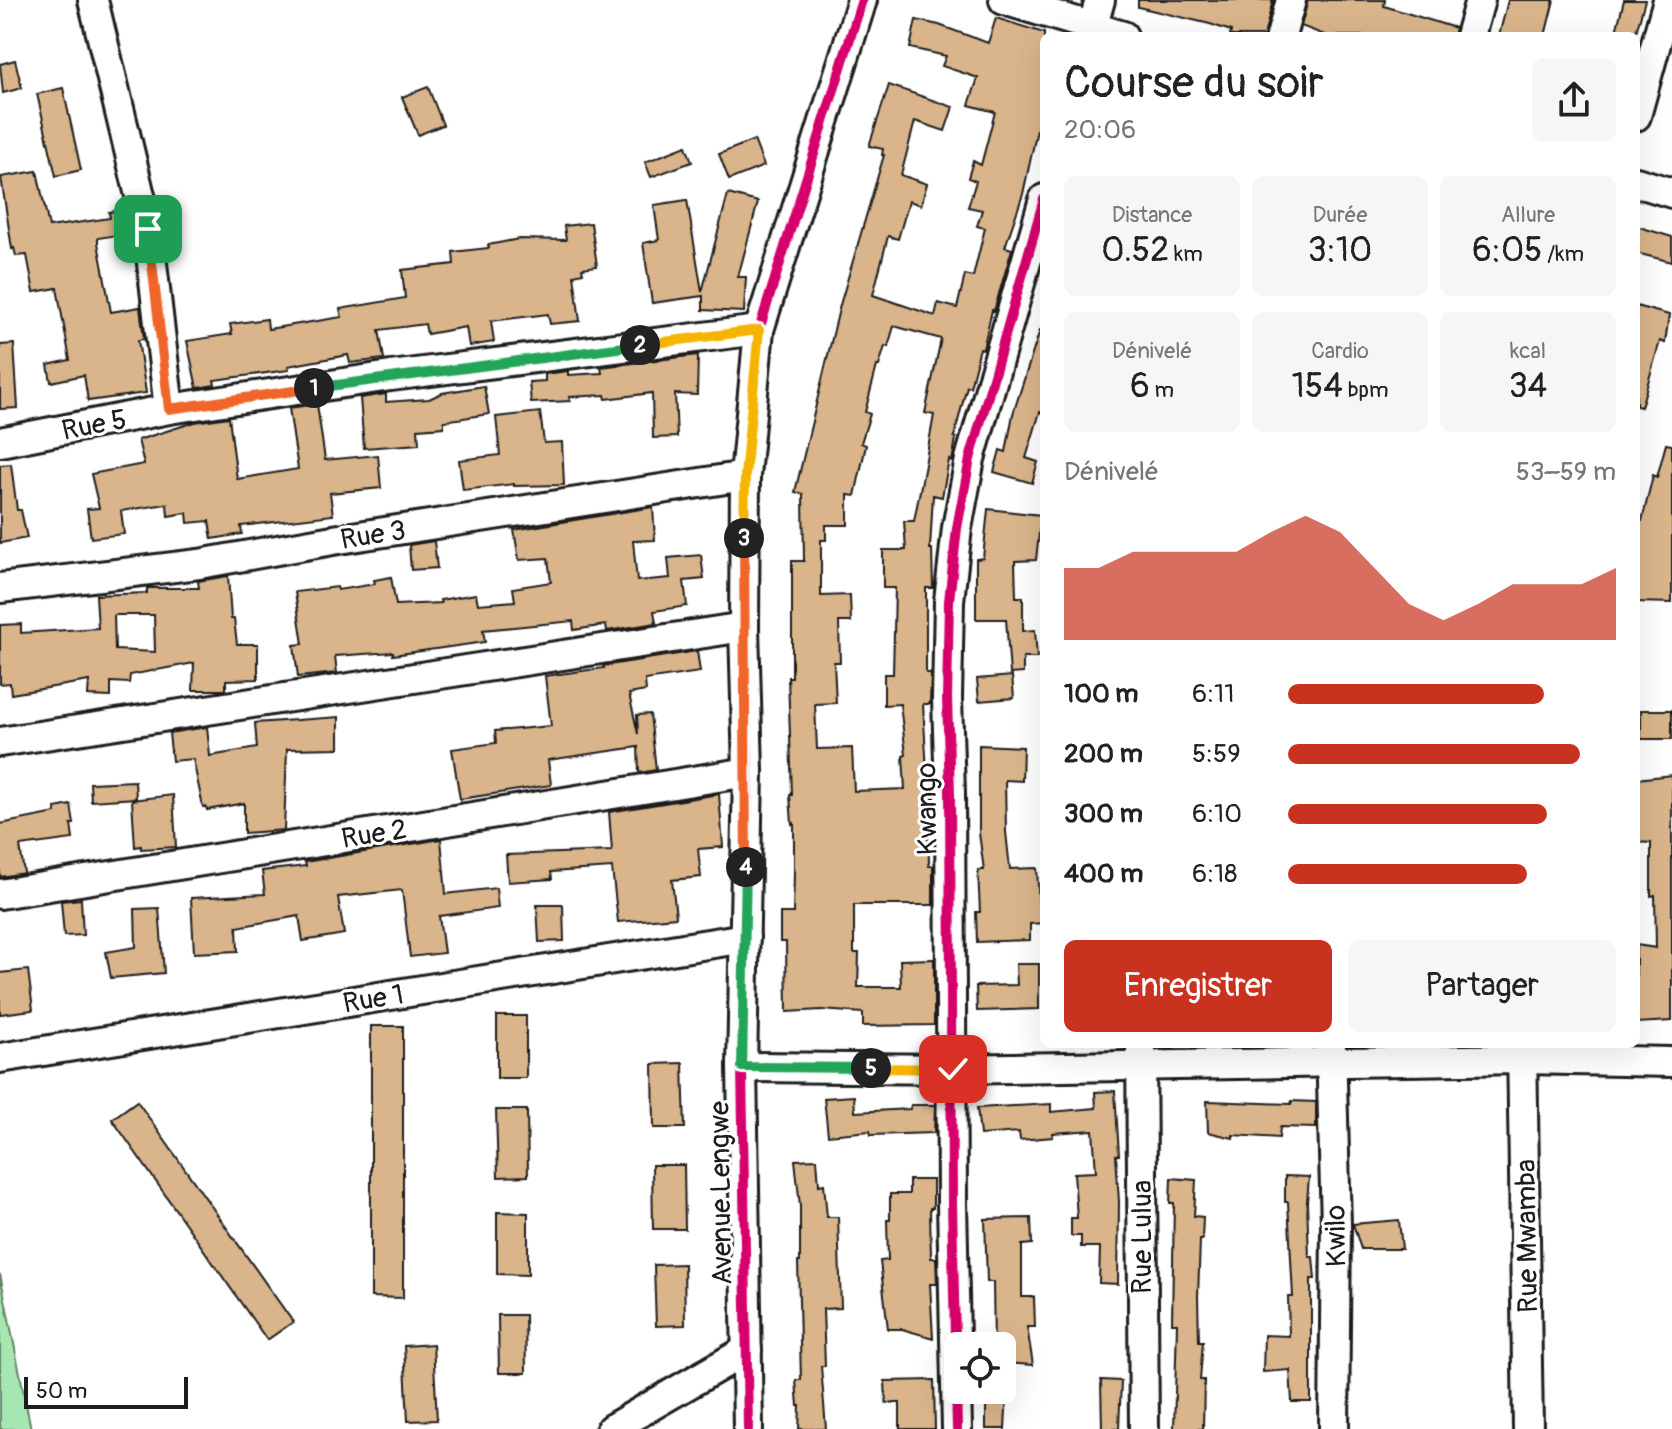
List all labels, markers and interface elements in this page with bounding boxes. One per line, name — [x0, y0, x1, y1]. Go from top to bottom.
text: Course du soir — [1064, 56, 1324, 111]
button: share — [1532, 58, 1616, 142]
text: 20:06 — [1064, 114, 1136, 146]
pin — [114, 195, 182, 263]
text: Distance — [1112, 201, 1192, 229]
text: Durée — [1313, 201, 1367, 229]
text: Allure — [1501, 201, 1555, 229]
icon: arrive — [126, 207, 170, 251]
text: 0.52 — [1101, 229, 1169, 272]
text: 3:10 — [1308, 229, 1372, 272]
text: 6:05 — [1472, 229, 1543, 272]
text: km — [1169, 240, 1203, 268]
text: /km — [1543, 240, 1584, 268]
pin: 2 — [620, 325, 660, 365]
text: 2 — [634, 331, 646, 359]
text: Dénivelé — [1112, 337, 1192, 365]
text: Cardio — [1311, 337, 1369, 365]
text: kcal — [1510, 337, 1546, 365]
text: 6 — [1130, 365, 1150, 408]
text: 154 — [1292, 365, 1343, 408]
text: 34 — [1509, 365, 1547, 408]
pin: 1 — [294, 368, 334, 408]
text: 1 — [310, 374, 318, 402]
text: m — [1150, 376, 1174, 404]
text: bpm — [1343, 376, 1388, 404]
street label: Rue 5 — [59, 402, 130, 449]
text: Dénivelé — [1064, 456, 1159, 488]
text: 53–59 m — [1516, 456, 1616, 488]
street label: Rue 3 — [338, 513, 408, 558]
pin: 3 — [724, 518, 764, 558]
text: 3 — [738, 524, 750, 552]
text: 100 m — [1064, 678, 1138, 710]
text: 6:11 — [1192, 678, 1234, 710]
text: 200 m — [1064, 738, 1143, 770]
text: 5:59 — [1192, 738, 1241, 770]
street label: Kwango — [909, 762, 946, 856]
text: 300 m — [1064, 798, 1143, 830]
text: 6:10 — [1192, 798, 1242, 830]
street label: Rue 2 — [339, 812, 409, 857]
pin: 4 — [726, 847, 766, 887]
text: 4 — [740, 853, 752, 881]
text: 400 m — [1064, 858, 1143, 890]
text: 6:18 — [1192, 858, 1237, 890]
button: Enregistrer — [1064, 940, 1332, 1032]
button: Partager — [1348, 940, 1616, 1032]
street label: Rue 1 — [340, 977, 406, 1022]
pin — [919, 1035, 987, 1103]
icon: check — [931, 1047, 975, 1091]
pin: 5 — [851, 1048, 891, 1088]
text: 5 — [865, 1054, 877, 1082]
street label: Avenue Lengwe — [702, 1101, 741, 1285]
street label: Rue Mwamba — [1509, 1159, 1546, 1313]
street label: Rue Lulua — [1125, 1180, 1160, 1294]
street label: Kwilo — [1318, 1204, 1355, 1268]
map controls — [944, 1332, 1016, 1404]
button: locate — [944, 1332, 1016, 1404]
scale bar — [24, 1373, 188, 1409]
text: 50 m — [36, 1377, 87, 1405]

